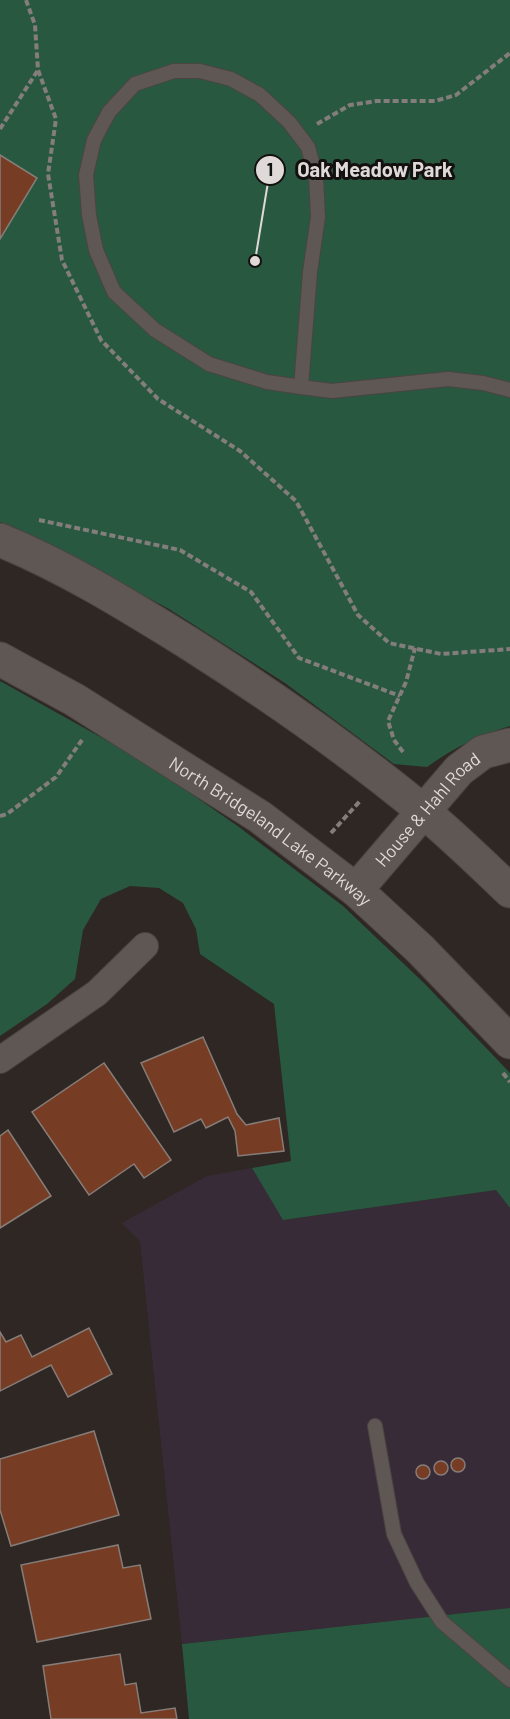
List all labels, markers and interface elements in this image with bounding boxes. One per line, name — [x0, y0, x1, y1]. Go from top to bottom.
callout: Oak Meadow Park — [255, 151, 464, 189]
text: Oak Meadow Park — [297, 157, 453, 181]
text: 1 — [267, 158, 273, 180]
street label: House & Hahl Road — [370, 747, 484, 871]
street label: North Bridgeland Lake Parkway — [165, 752, 377, 910]

